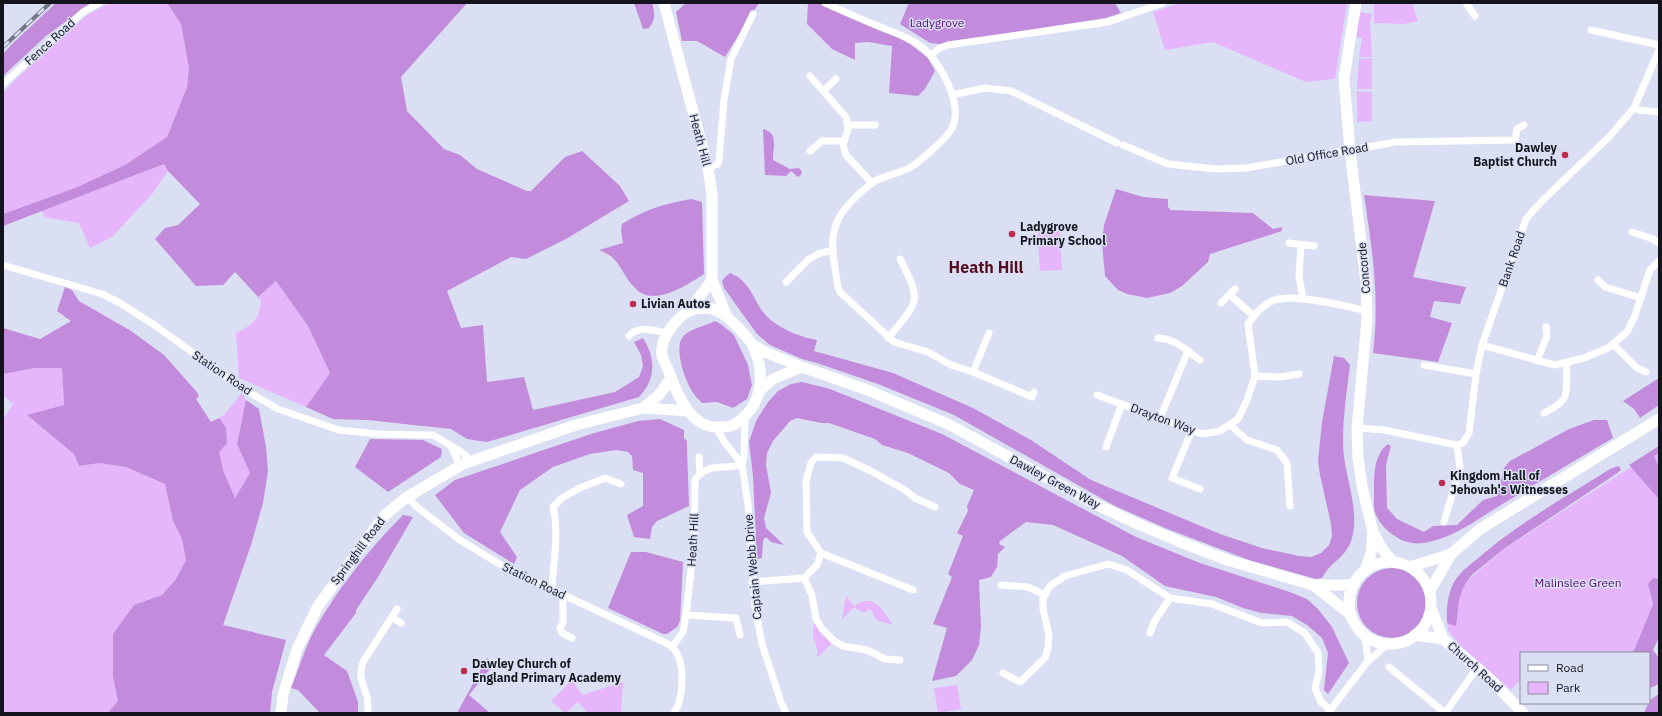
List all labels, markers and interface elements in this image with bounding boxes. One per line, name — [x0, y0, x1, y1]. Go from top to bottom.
street label: Fence Road — [21, 15, 78, 68]
park label: Ladygrove — [910, 15, 965, 30]
street label: Heath Hill — [686, 112, 715, 168]
street label: Old Office Road — [1284, 139, 1369, 168]
place label: Dawley Baptist Church — [1473, 140, 1558, 169]
marker: Dawley Baptist Church — [1560, 150, 1570, 160]
place label: Ladygrove Primary School — [1020, 219, 1106, 248]
marker: Ladygrove Primary School — [1007, 229, 1017, 239]
street label: Bank Road — [1495, 229, 1528, 289]
street label: Concorde — [1354, 241, 1373, 294]
district label: Heath Hill — [949, 257, 1024, 277]
place label: Livian Autos — [641, 296, 710, 311]
marker: Livian Autos — [628, 299, 638, 309]
street label: Station Road — [190, 347, 255, 398]
street label: Drayton Way — [1129, 400, 1198, 437]
street label: Dawley Green Way — [1007, 451, 1103, 512]
place label: Kingdom Hall of Jehovah's Witnesses — [1450, 468, 1568, 497]
marker: Kingdom Hall of Jehovah's Witnesses — [1437, 478, 1447, 488]
street label: Heath Hill — [684, 513, 701, 567]
street label: Captain Webb Drive — [740, 513, 765, 620]
street label: Springhill Road — [327, 514, 388, 588]
street label: Station Road — [500, 559, 568, 602]
park label: Malinslee Green — [1534, 575, 1622, 590]
street label: Church Road — [1445, 638, 1506, 695]
legend — [1520, 652, 1650, 704]
place label: Dawley Church of England Primary Academy — [472, 656, 621, 685]
text: Road — [1556, 660, 1584, 675]
marker: Dawley Church of England Primary Academy — [459, 666, 469, 676]
text: Park — [1556, 680, 1581, 695]

